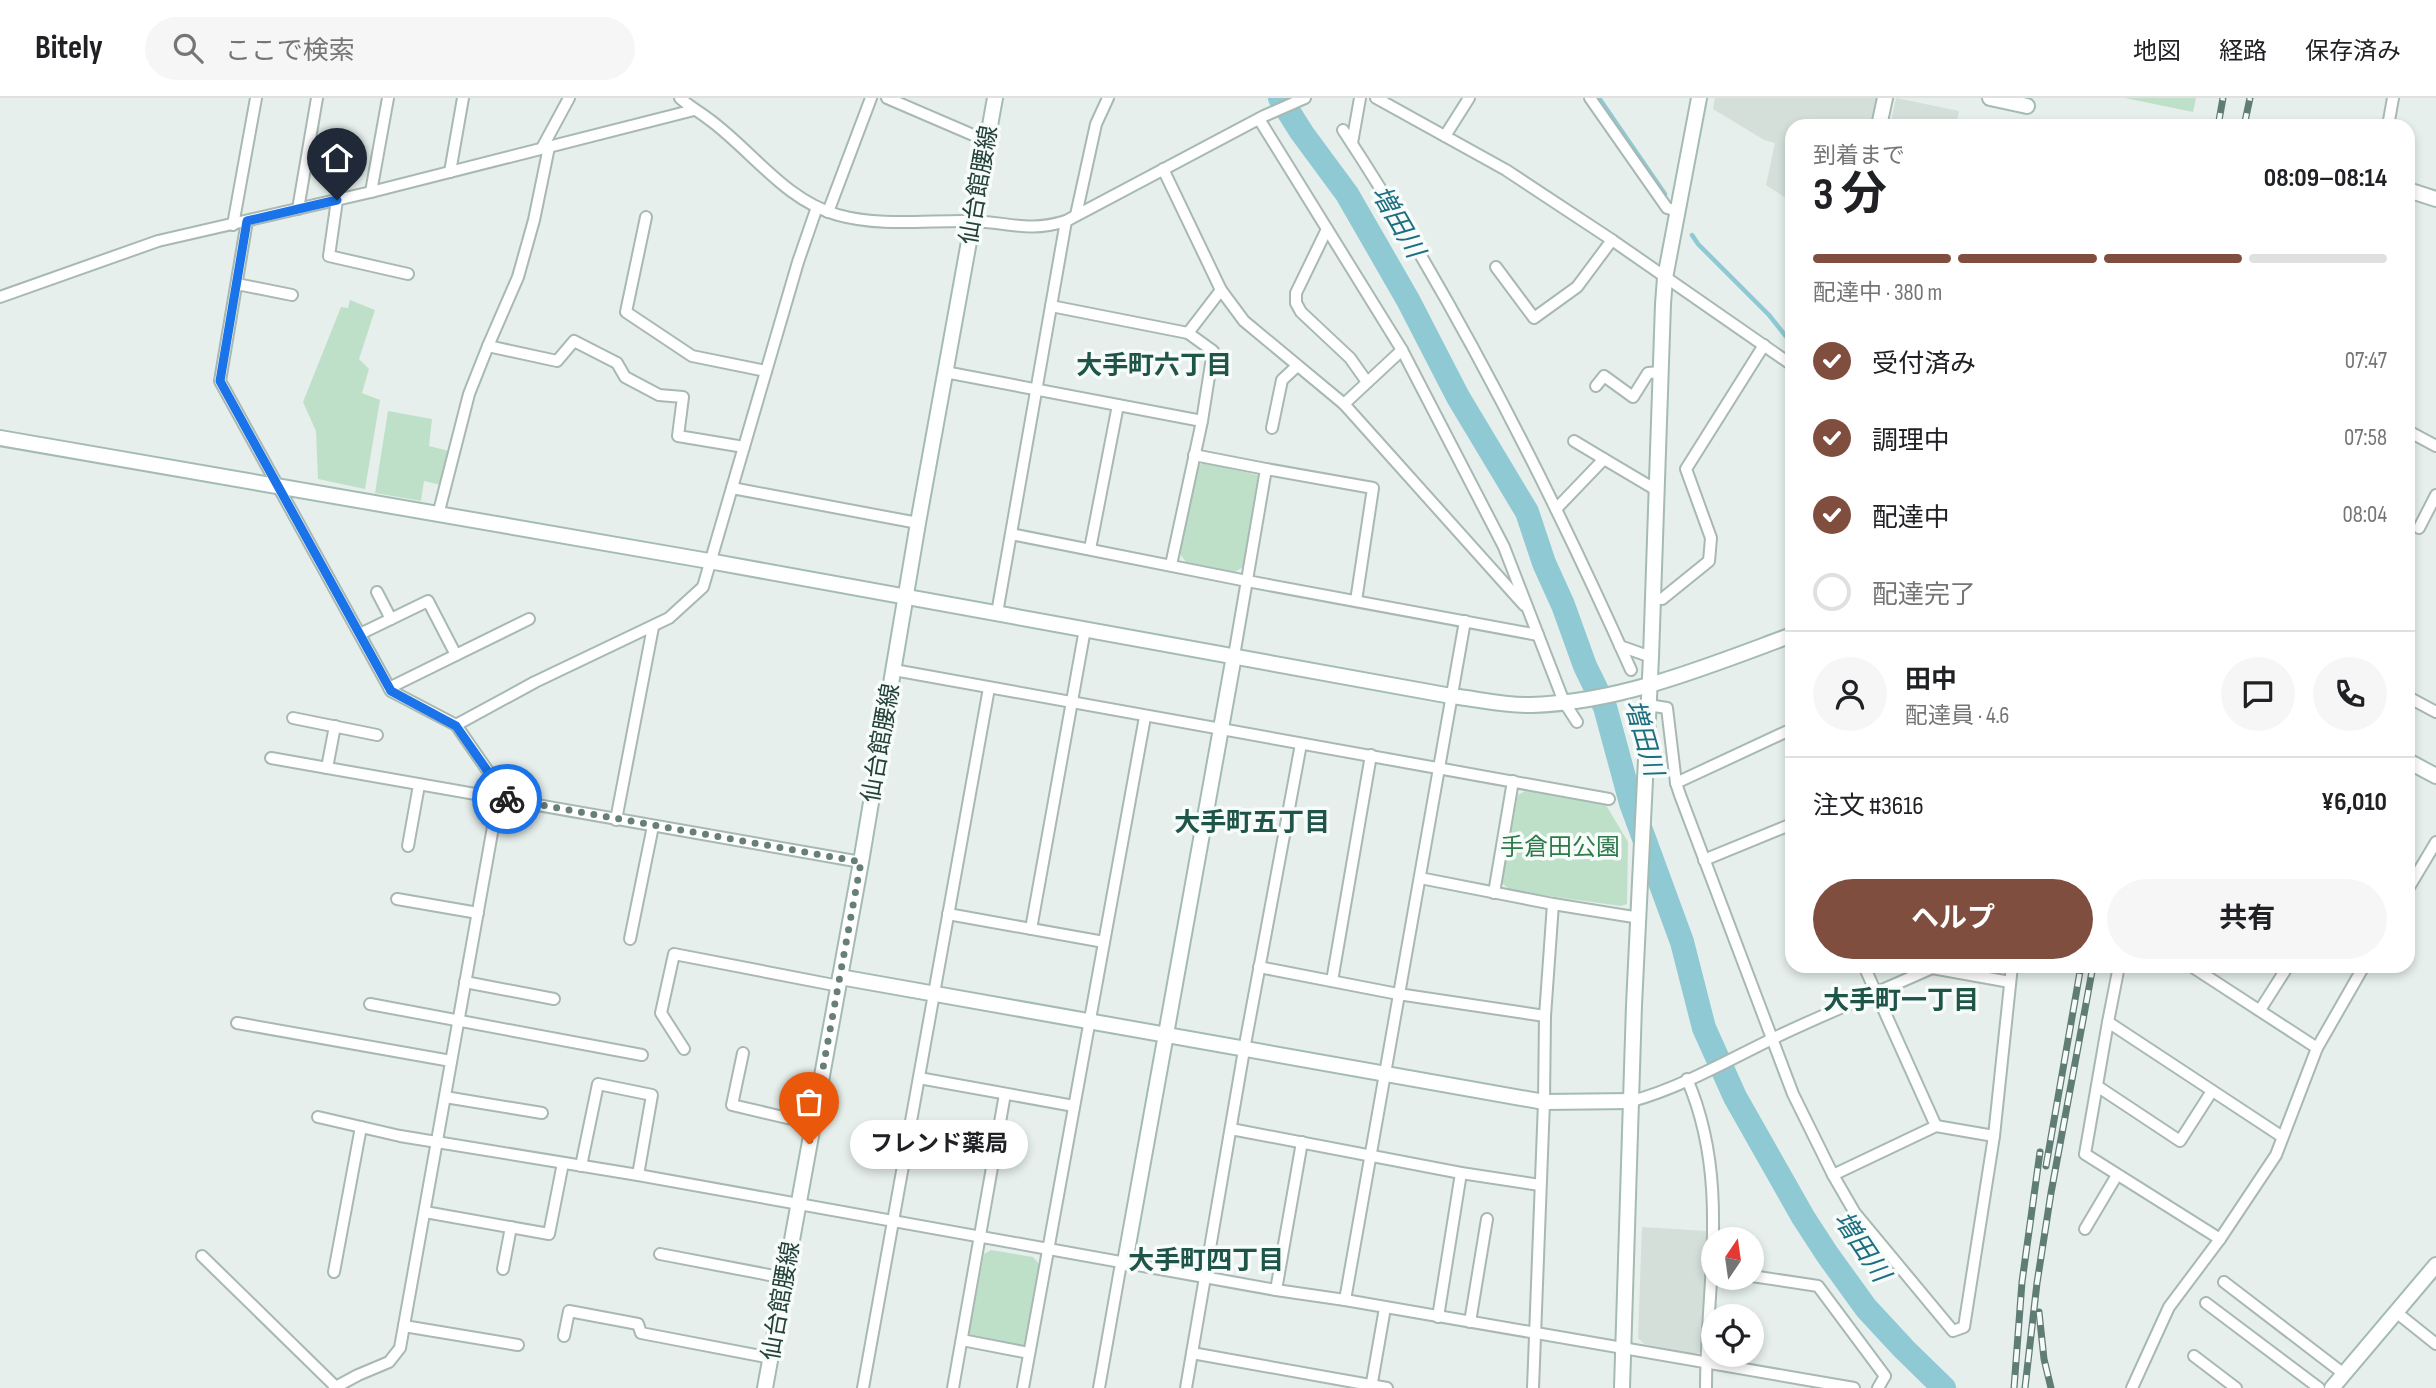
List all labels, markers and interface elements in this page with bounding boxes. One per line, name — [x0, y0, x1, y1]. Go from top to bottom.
search box — [145, 17, 635, 80]
text: Bitely — [35, 28, 103, 68]
icon: search — [169, 29, 207, 67]
text: ここで検索 — [225, 36, 355, 67]
text: 地図 — [2133, 37, 2181, 66]
text: 経路 — [2219, 37, 2267, 66]
text: 保存済み — [2305, 37, 2401, 66]
street label: 仙台館腰線 — [954, 123, 1004, 247]
pin — [307, 128, 367, 200]
icon: home — [318, 139, 356, 177]
text: 到着まで — [1813, 142, 1905, 170]
text: 08:09–08:14 — [2264, 163, 2387, 194]
text: 3 分 — [1813, 168, 1887, 223]
water label: 増田川 — [1364, 180, 1431, 266]
text: 配達中 · 380 m — [1813, 279, 1942, 307]
icon: check — [1813, 342, 1851, 380]
text: 07:47 — [2345, 347, 2387, 375]
text: 受付済み — [1872, 349, 1976, 380]
district label: 大手町六丁目 — [1076, 351, 1232, 382]
icon: check — [1813, 419, 1851, 457]
text: 07:58 — [2344, 424, 2387, 452]
text: 調理中 — [1872, 426, 1950, 457]
icon: check — [1813, 496, 1851, 534]
text: 08:04 — [2342, 501, 2387, 529]
text: 配達中 — [1872, 503, 1950, 534]
text: 配達完了 — [1872, 580, 1976, 611]
button: person — [1813, 657, 1887, 731]
button: chat — [2221, 657, 2295, 731]
button: phone — [2313, 657, 2387, 731]
text: 田中 — [1905, 665, 1957, 696]
street label: 仙台館腰線 — [856, 681, 906, 805]
water label: 増田川 — [1617, 696, 1669, 783]
text: 配達員 · 4.6 — [1905, 702, 2009, 730]
courier — [472, 764, 542, 834]
icon: bike — [488, 780, 526, 818]
text: ¥6,010 — [2321, 787, 2387, 818]
text: 注文 #3616 — [1813, 791, 1924, 822]
district label: 大手町五丁目 — [1174, 808, 1330, 839]
park label: 手倉田公園 — [1500, 833, 1620, 862]
button: ヘルプ — [1813, 879, 2093, 959]
button: 共有 — [2107, 879, 2387, 959]
district label: 大手町一丁目 — [1823, 986, 1979, 1017]
pin — [779, 1072, 839, 1144]
icon: bag — [790, 1083, 828, 1121]
callout: フレンド薬局 — [851, 1119, 1030, 1168]
text: フレンド薬局 — [870, 1130, 1008, 1158]
water label: 増田川 — [1826, 1206, 1897, 1290]
north arrow — [1701, 1227, 1764, 1290]
map controls — [1701, 1227, 1764, 1367]
street label: 仙台館腰線 — [756, 1239, 806, 1363]
district label: 大手町四丁目 — [1128, 1246, 1284, 1277]
button: locate — [1701, 1304, 1764, 1367]

